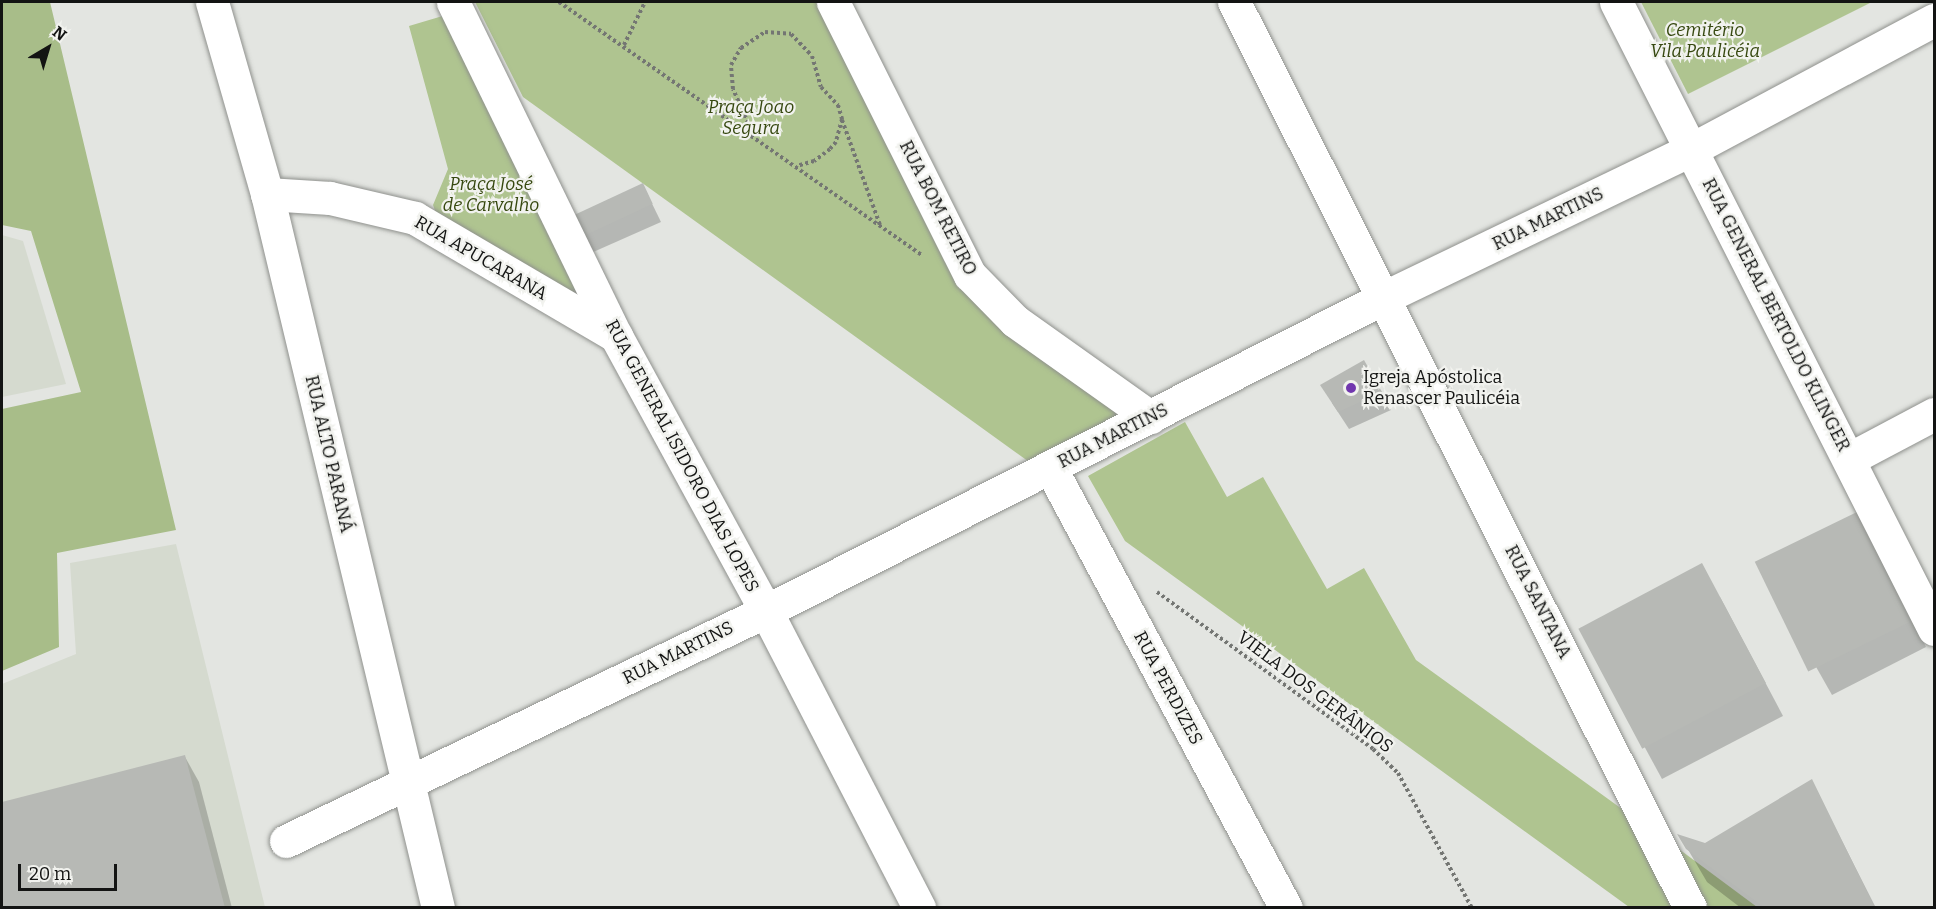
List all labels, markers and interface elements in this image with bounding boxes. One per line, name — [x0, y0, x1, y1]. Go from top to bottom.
north arrow — [18, 18, 78, 78]
park label: Cemitério Vila Paulicéia — [1650, 20, 1760, 63]
text: N — [49, 22, 70, 45]
park label: Praça Joao Segura — [708, 97, 794, 140]
street label: RUA BOM RETIRO — [895, 137, 981, 279]
park label: Praça José de Carvalho — [443, 174, 539, 216]
street label: RUA GENERAL BERTOLDO KLINGER — [1697, 175, 1855, 455]
street label: RUA MARTINS — [1489, 183, 1607, 255]
street label: RUA APUCARANA — [411, 211, 551, 305]
street label: RUA GENERAL ISIDORO DIAS LOPES — [601, 316, 763, 596]
place label: Igreja Apóstolica Renascer Paulicéia — [1363, 367, 1520, 410]
street label: RUA ALTO PARANÁ — [300, 373, 358, 535]
marker: Igreja Apóstolica Renascer Paulicéia — [1344, 381, 1358, 395]
street label: RUA MARTINS — [1054, 399, 1172, 473]
street label: RUA SANTANA — [1500, 542, 1576, 662]
street label: RUA MARTINS — [619, 617, 737, 689]
street label: VIELA DOS GERÂNIOS — [1233, 626, 1397, 758]
street label: RUA PERDIZES — [1129, 628, 1207, 748]
scale bar — [21, 852, 120, 890]
text: 20 m — [29, 863, 71, 885]

